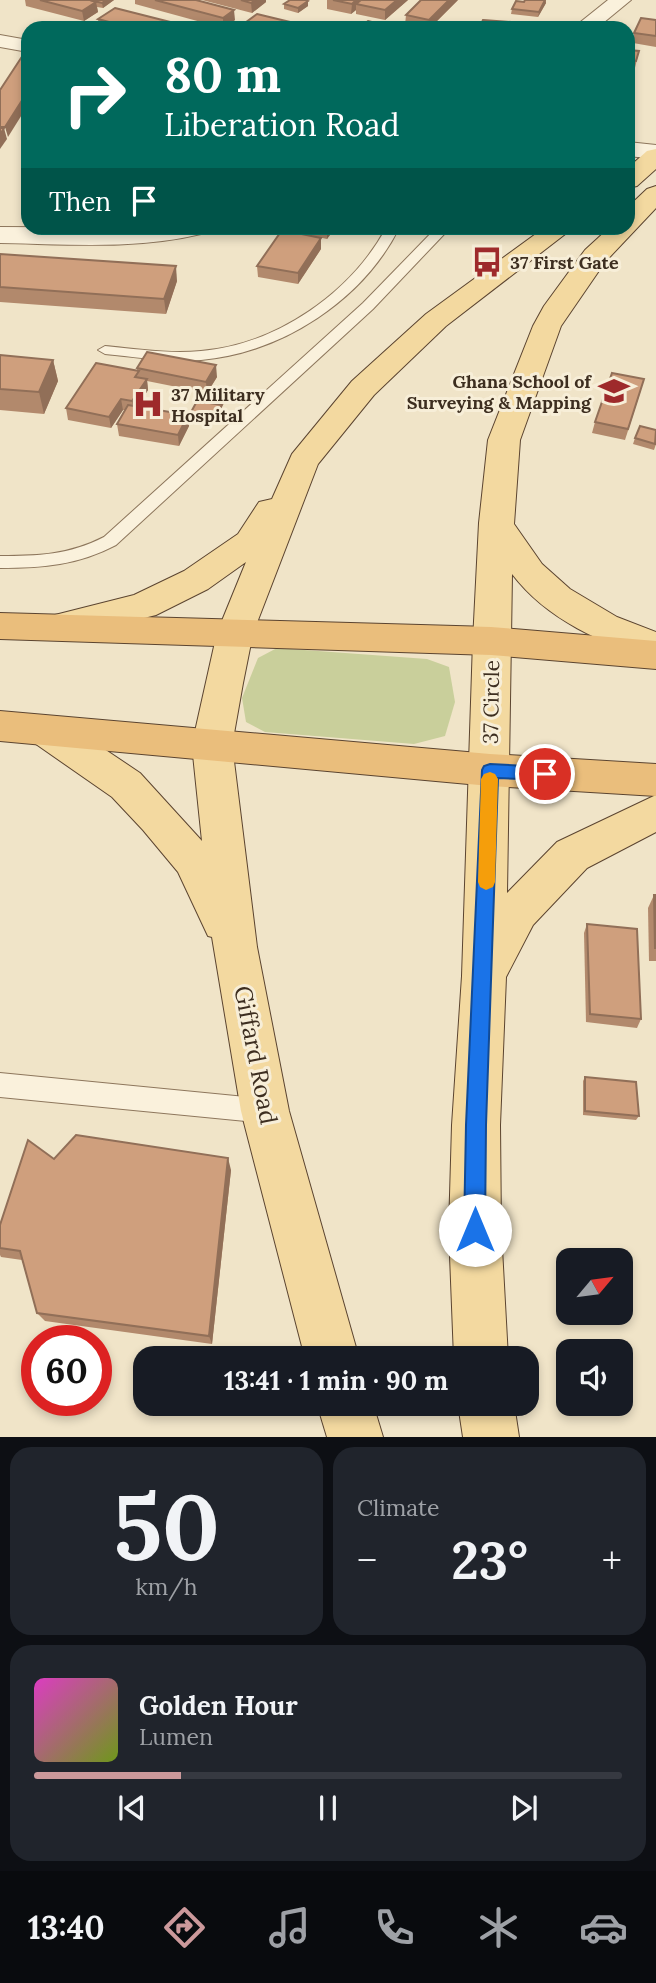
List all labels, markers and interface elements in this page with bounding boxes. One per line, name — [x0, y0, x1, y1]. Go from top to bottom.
text: 80 m — [164, 43, 281, 105]
icon: right — [49, 49, 140, 140]
text: Liberation Road — [164, 104, 400, 145]
icon: arrive — [125, 182, 163, 220]
text: Then — [49, 185, 111, 218]
bus stop icon: 37 First Gate — [470, 245, 504, 279]
place label: 37 First Gate — [510, 251, 619, 274]
place label: Ghana School of Surveying & Mapping — [407, 370, 592, 414]
school or university icon: Ghana School of Surveying & Mapping — [597, 374, 631, 408]
place label: 37 Military Hospital — [171, 383, 265, 427]
hospital icon: 37 Military Hospital — [131, 387, 165, 421]
street label: 37 Circle — [477, 660, 505, 744]
pin — [515, 744, 575, 804]
icon: arrive — [526, 755, 564, 793]
street label: Giffard Road — [227, 983, 285, 1127]
position arrow — [438, 1193, 512, 1267]
north arrow — [556, 1248, 634, 1325]
map controls — [556, 1248, 633, 1416]
speed limit sign: 60 — [21, 1325, 112, 1416]
button: sound — [556, 1339, 633, 1416]
text: 13:41 · 1 min · 90 m — [224, 1364, 448, 1397]
text: 50 — [113, 1468, 220, 1585]
text: Climate — [357, 1493, 439, 1522]
text: 23° — [451, 1527, 528, 1593]
text: − — [357, 1536, 377, 1584]
text: + — [602, 1536, 622, 1584]
text: km/h — [135, 1572, 198, 1601]
text: Golden Hour — [139, 1689, 298, 1722]
text: Lumen — [139, 1722, 213, 1751]
icon: previous — [113, 1789, 151, 1827]
icon: pause — [309, 1789, 347, 1827]
icon: next — [505, 1789, 543, 1827]
icon: directions — [160, 1903, 209, 1952]
icon: music — [265, 1903, 314, 1952]
icon: phone — [370, 1903, 419, 1952]
icon: climate — [474, 1903, 523, 1952]
icon: car — [579, 1903, 628, 1952]
text: 13:40 — [28, 1907, 105, 1948]

